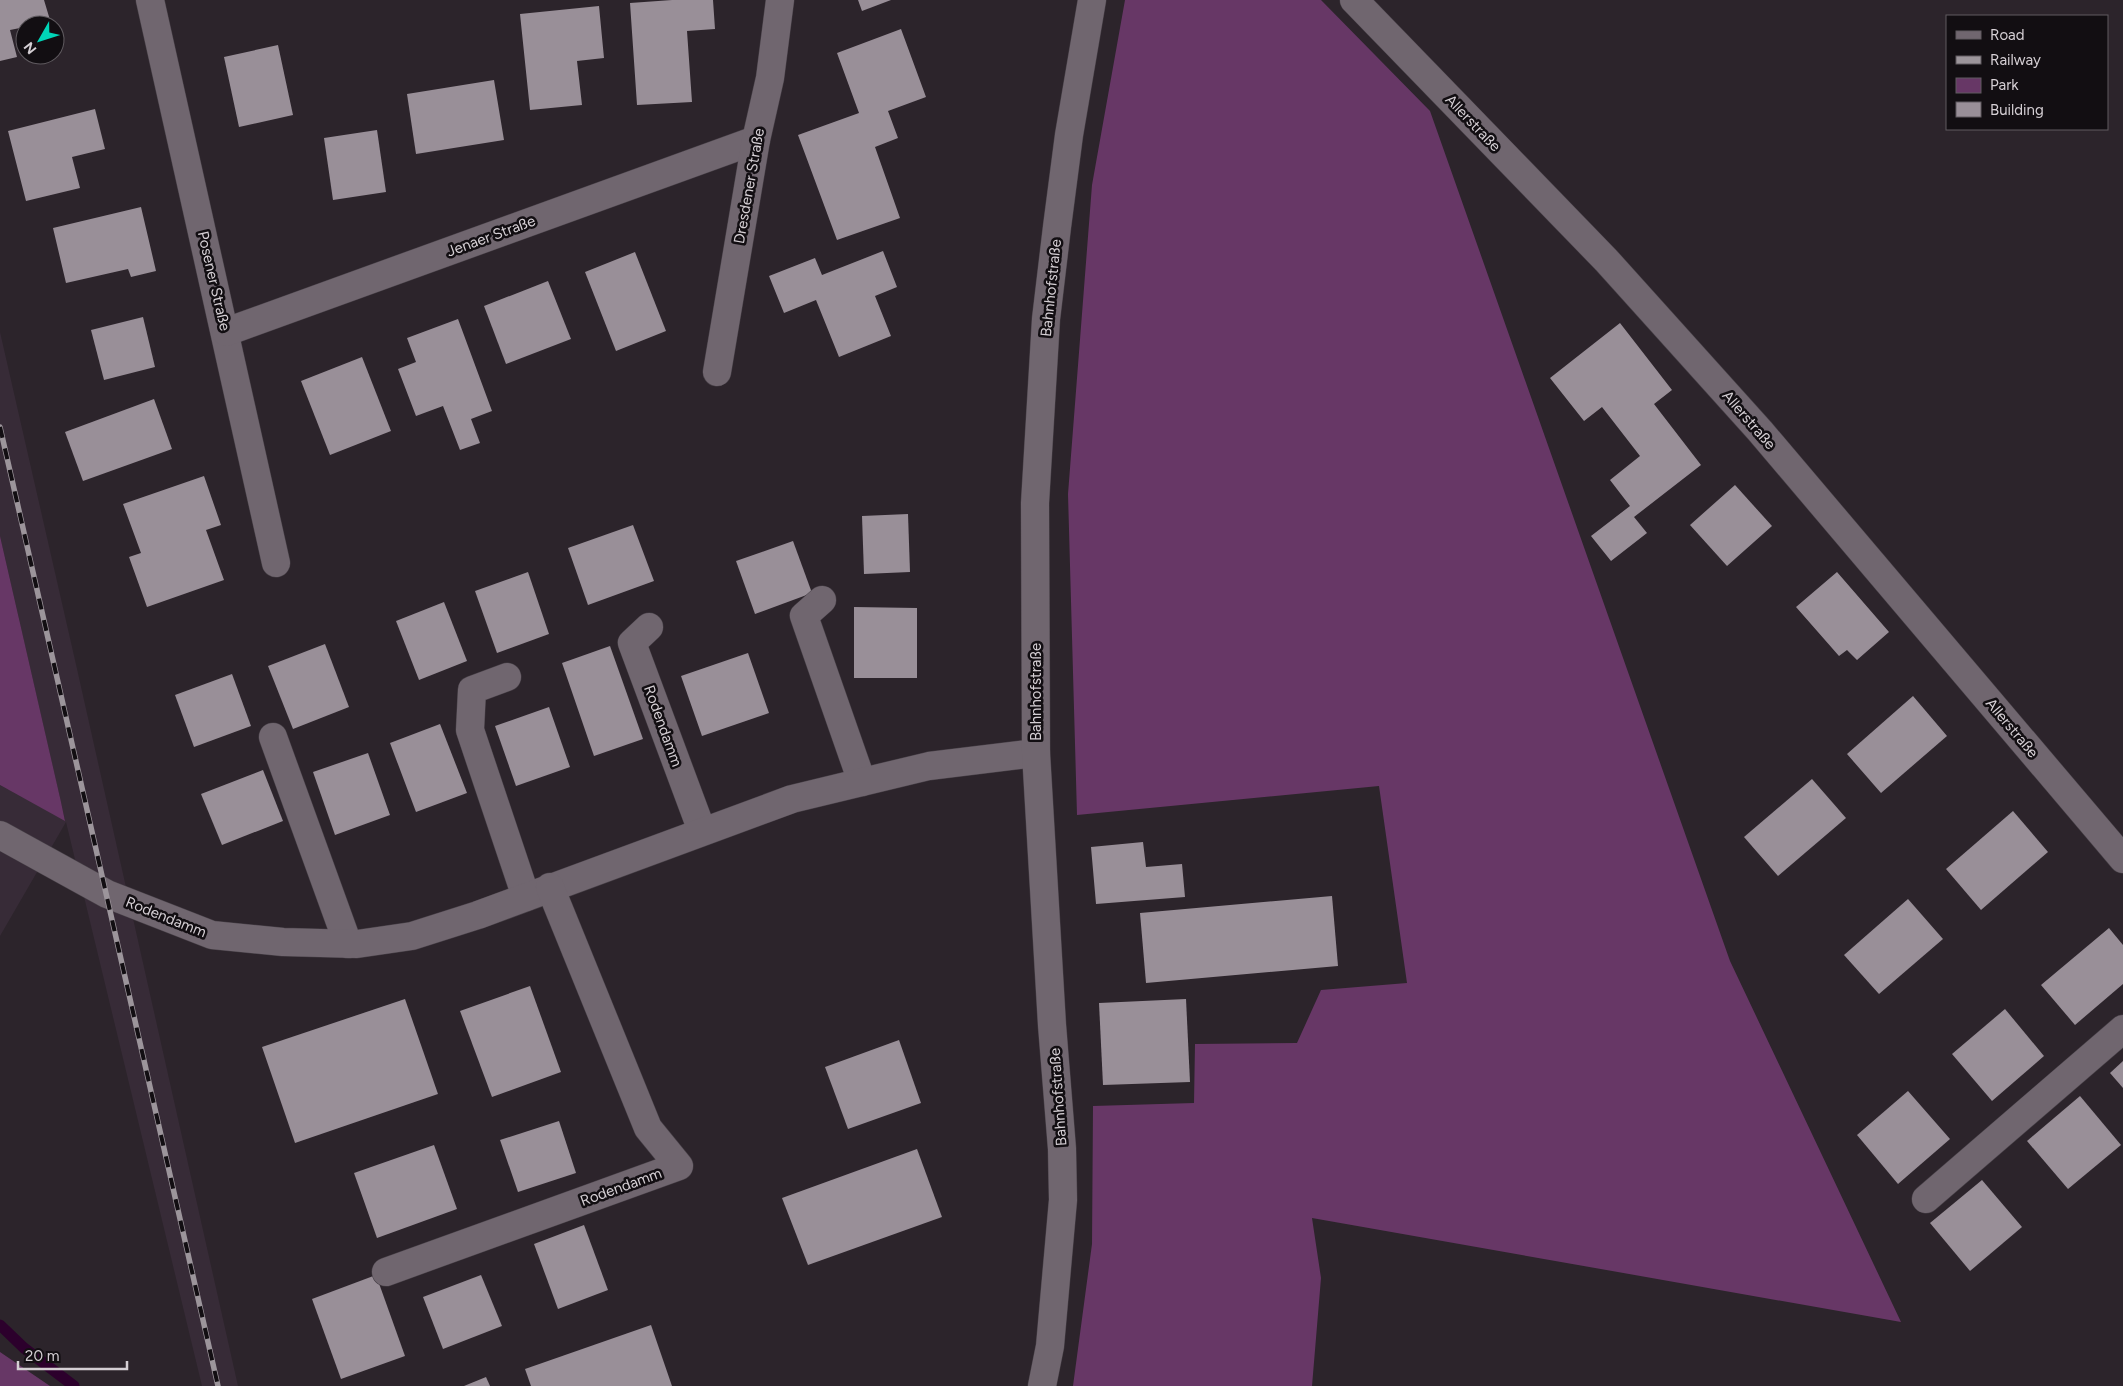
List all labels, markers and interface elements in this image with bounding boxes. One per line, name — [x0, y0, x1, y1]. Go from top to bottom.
north arrow — [15, 15, 65, 65]
legend — [1946, 15, 2108, 130]
text: Road — [1990, 26, 2025, 44]
text: N — [20, 38, 40, 57]
text: Railway — [1990, 51, 2041, 69]
text: Park — [1990, 76, 2019, 94]
street label: Allerstraße — [1442, 91, 1504, 155]
text: Building — [1990, 101, 2044, 119]
street label: Dresdener Straße — [730, 127, 768, 245]
street label: Jenaer Straße — [444, 212, 538, 260]
street label: Posener Straße — [194, 229, 234, 333]
street label: Bahnhofstraße — [1037, 238, 1065, 338]
street label: Allerstraße — [1719, 387, 1779, 453]
street label: Bahnhofstraße — [1027, 643, 1045, 741]
street label: Rodendamm — [640, 683, 686, 769]
street label: Allerstraße — [1982, 695, 2042, 761]
street label: Rodendamm — [123, 893, 209, 941]
street label: Bahnhofstraße — [1046, 1047, 1070, 1147]
street label: Rodendamm — [578, 1164, 664, 1210]
scale bar — [18, 1338, 126, 1370]
text: 20 m — [25, 1347, 59, 1365]

